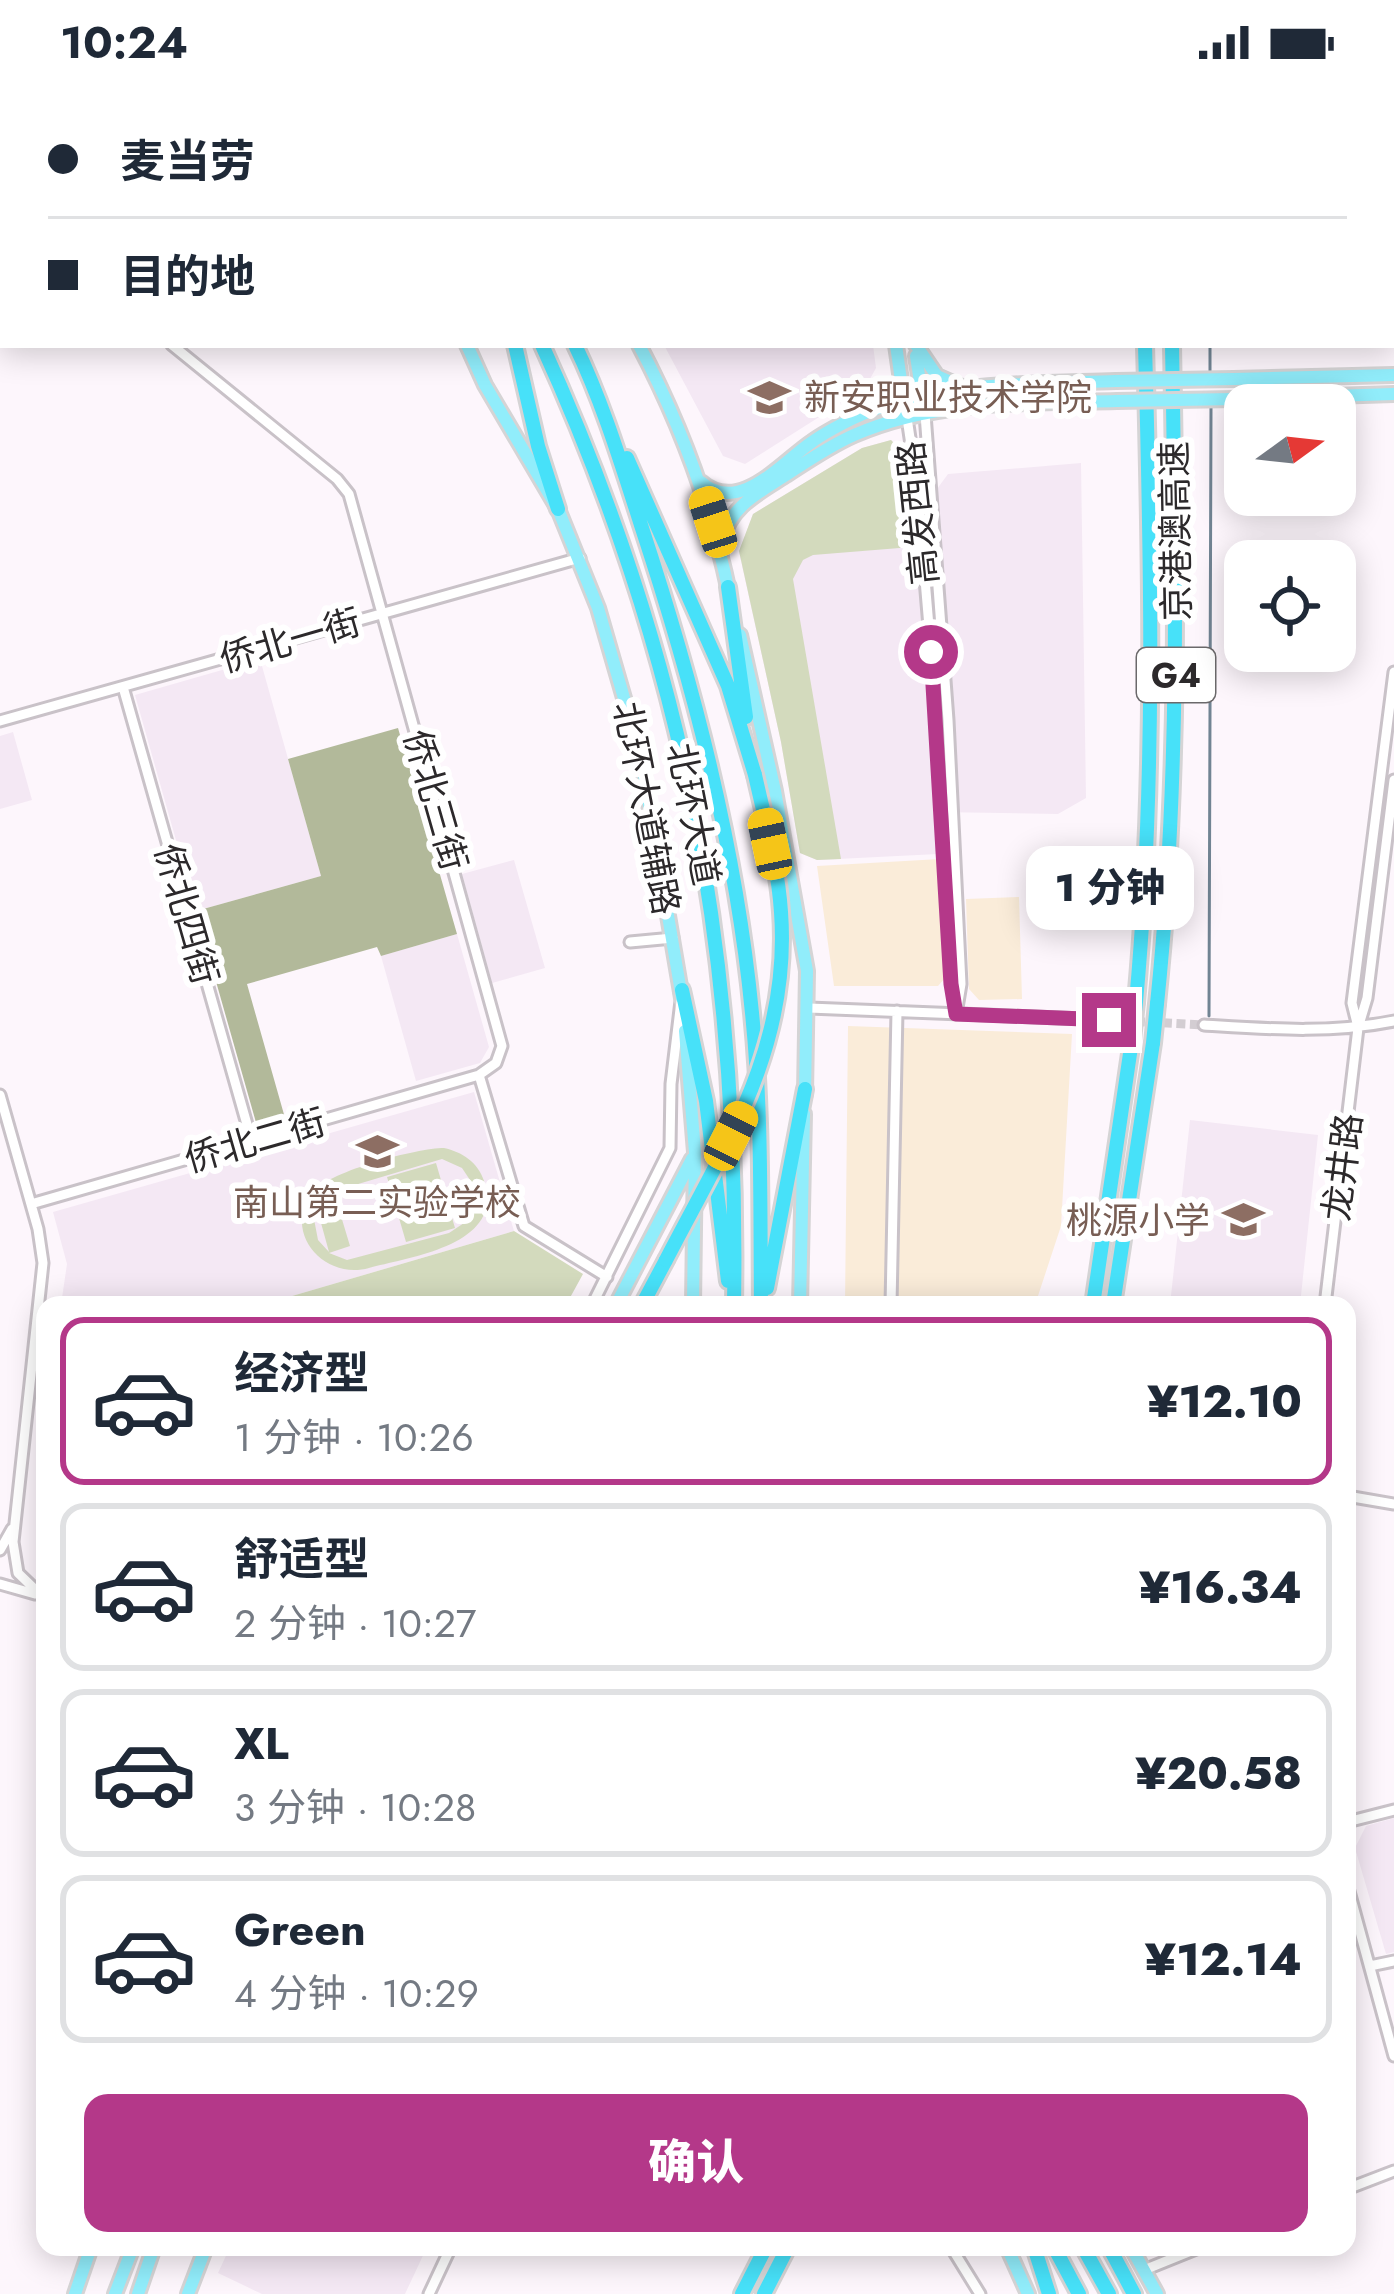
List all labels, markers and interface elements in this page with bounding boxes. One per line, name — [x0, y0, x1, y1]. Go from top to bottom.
text: 10:24 — [60, 10, 188, 75]
text: 麦当劳 — [120, 129, 255, 194]
text: 目的地 — [120, 244, 255, 309]
place label: 新安职业技术学院 — [804, 371, 1092, 423]
school or university icon: 新安职业技术学院 — [747, 374, 793, 420]
north arrow — [1224, 384, 1356, 516]
map controls — [1224, 384, 1356, 672]
street label: 高发西路 — [884, 439, 950, 587]
street label: 京港澳高速 — [1147, 441, 1203, 621]
car — [685, 482, 741, 562]
button: locate — [1224, 540, 1356, 672]
street label: 侨北一街 — [214, 595, 366, 685]
route start — [904, 625, 958, 679]
road number: G4 — [1137, 648, 1215, 702]
street label: 北环大道辅路 — [601, 697, 693, 919]
street label: 侨北三街 — [391, 724, 481, 876]
street label: 北环大道 — [655, 738, 733, 890]
car — [745, 805, 795, 883]
street label: 侨北四街 — [142, 838, 232, 990]
callout: 1 分钟 — [1025, 846, 1193, 930]
text: 1 分钟 — [1055, 859, 1165, 916]
route end — [1082, 993, 1136, 1047]
street label: 侨北二街 — [179, 1095, 331, 1185]
car — [699, 1096, 763, 1176]
street label: 龙井路 — [1310, 1110, 1374, 1224]
school or university icon: 南山第二实验学校 — [354, 1129, 400, 1175]
place label: 南山第二实验学校 — [233, 1176, 521, 1228]
place label: 桃源小学 — [1066, 1194, 1210, 1246]
school or university icon: 桃源小学 — [1221, 1197, 1267, 1243]
text: 经济型 — [234, 1341, 369, 1406]
icon: car — [90, 1347, 198, 1455]
text: ¥12.10 — [1147, 1369, 1302, 1434]
text: 1 分钟 · 10:26 — [234, 1409, 474, 1466]
text: 舒适型 — [234, 1527, 369, 1592]
icon: car — [90, 1533, 198, 1641]
text: ¥16.34 — [1139, 1555, 1302, 1620]
text: 2 分钟 · 10:27 — [234, 1595, 476, 1652]
text: XL — [234, 1711, 289, 1776]
icon: car — [90, 1719, 198, 1827]
text: ¥20.58 — [1135, 1741, 1302, 1806]
text: 3 分钟 · 10:28 — [234, 1779, 476, 1836]
text: Green — [234, 1897, 366, 1962]
icon: car — [90, 1905, 198, 2013]
text: ¥12.14 — [1145, 1927, 1302, 1992]
text: 4 分钟 · 10:29 — [234, 1965, 479, 2022]
button: 确认 — [84, 2094, 1308, 2232]

